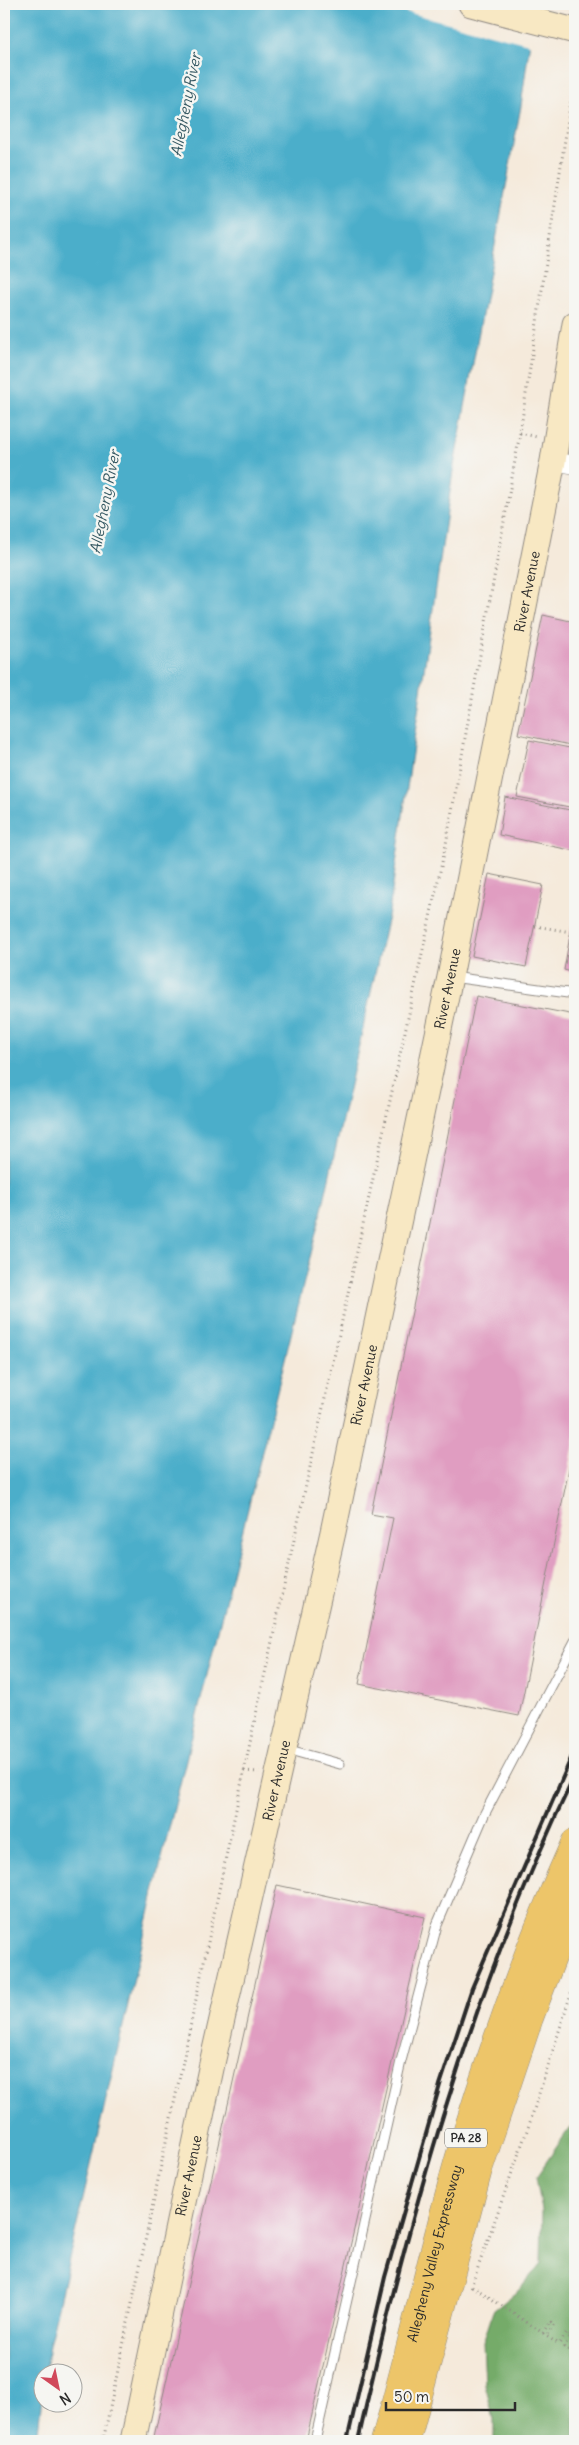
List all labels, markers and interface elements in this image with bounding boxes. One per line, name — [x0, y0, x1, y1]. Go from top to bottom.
water label: Allegheny River — [166, 50, 205, 158]
water label: Allegheny River — [85, 447, 124, 555]
street label: River Avenue — [510, 549, 544, 634]
street label: River Avenue — [430, 947, 465, 1031]
street label: River Avenue — [347, 1343, 381, 1427]
street label: River Avenue — [259, 1738, 294, 1823]
road number: PA 28 — [445, 2128, 487, 2148]
street label: River Avenue — [171, 2134, 206, 2218]
street label: Allegheny Valley Expressway — [403, 2163, 466, 2344]
north arrow — [32, 2362, 82, 2412]
scale bar — [386, 2380, 515, 2412]
text: 50 m — [394, 2387, 429, 2406]
text: N — [56, 2389, 74, 2409]

